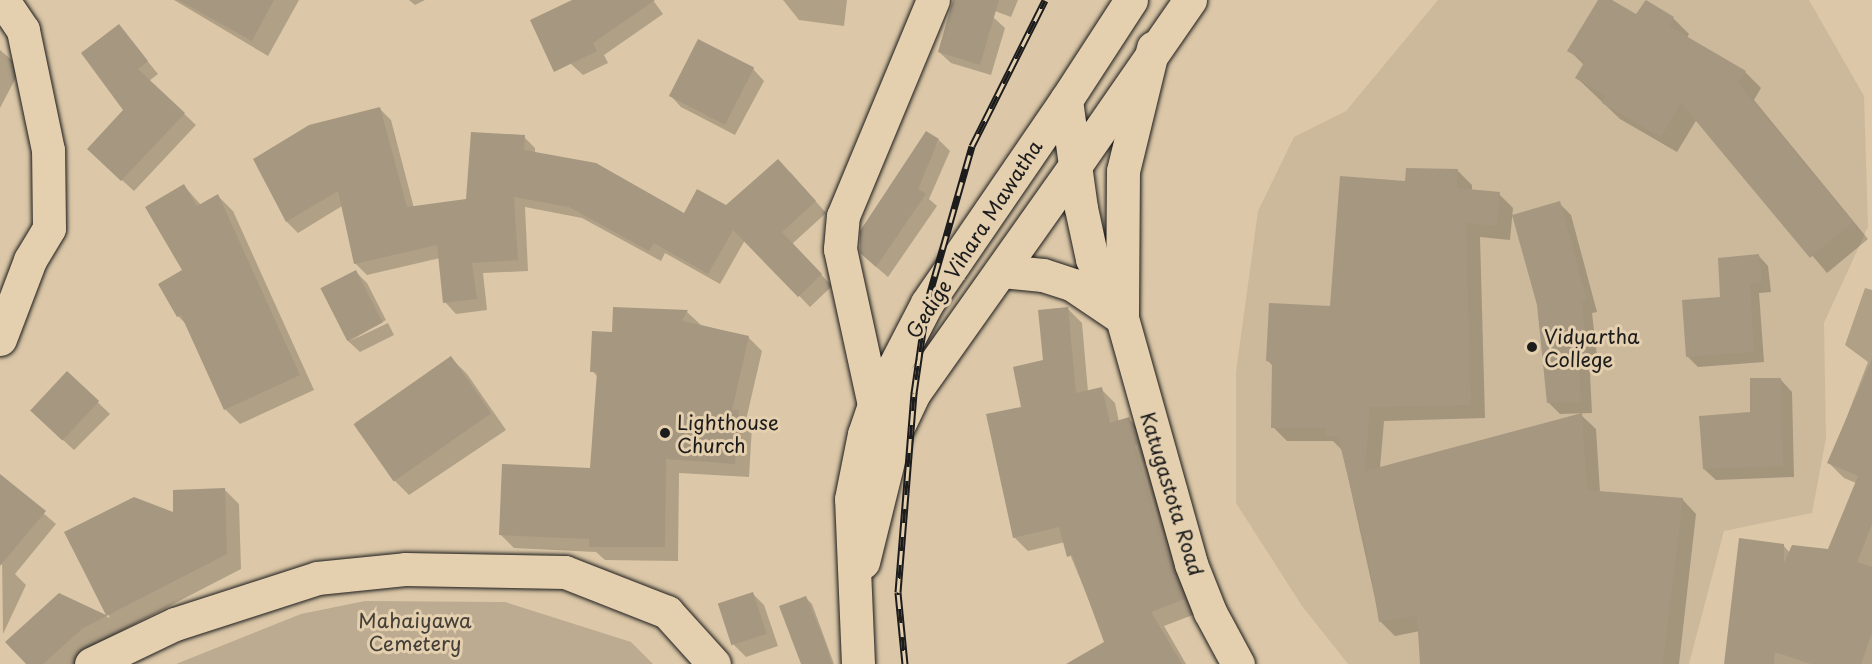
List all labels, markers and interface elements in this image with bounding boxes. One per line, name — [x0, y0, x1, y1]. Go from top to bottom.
street label: Gedige Vihara Mawatha — [901, 135, 1047, 343]
place label: Vidyartha College — [1544, 324, 1639, 371]
marker: Vidyartha College — [1525, 340, 1539, 354]
street label: Katugastota Road — [1136, 409, 1208, 579]
place label: Lighthouse Church — [677, 410, 779, 457]
marker: Lighthouse Church — [658, 426, 672, 440]
park label: Mahaiyawa Cemetery — [358, 609, 472, 656]

